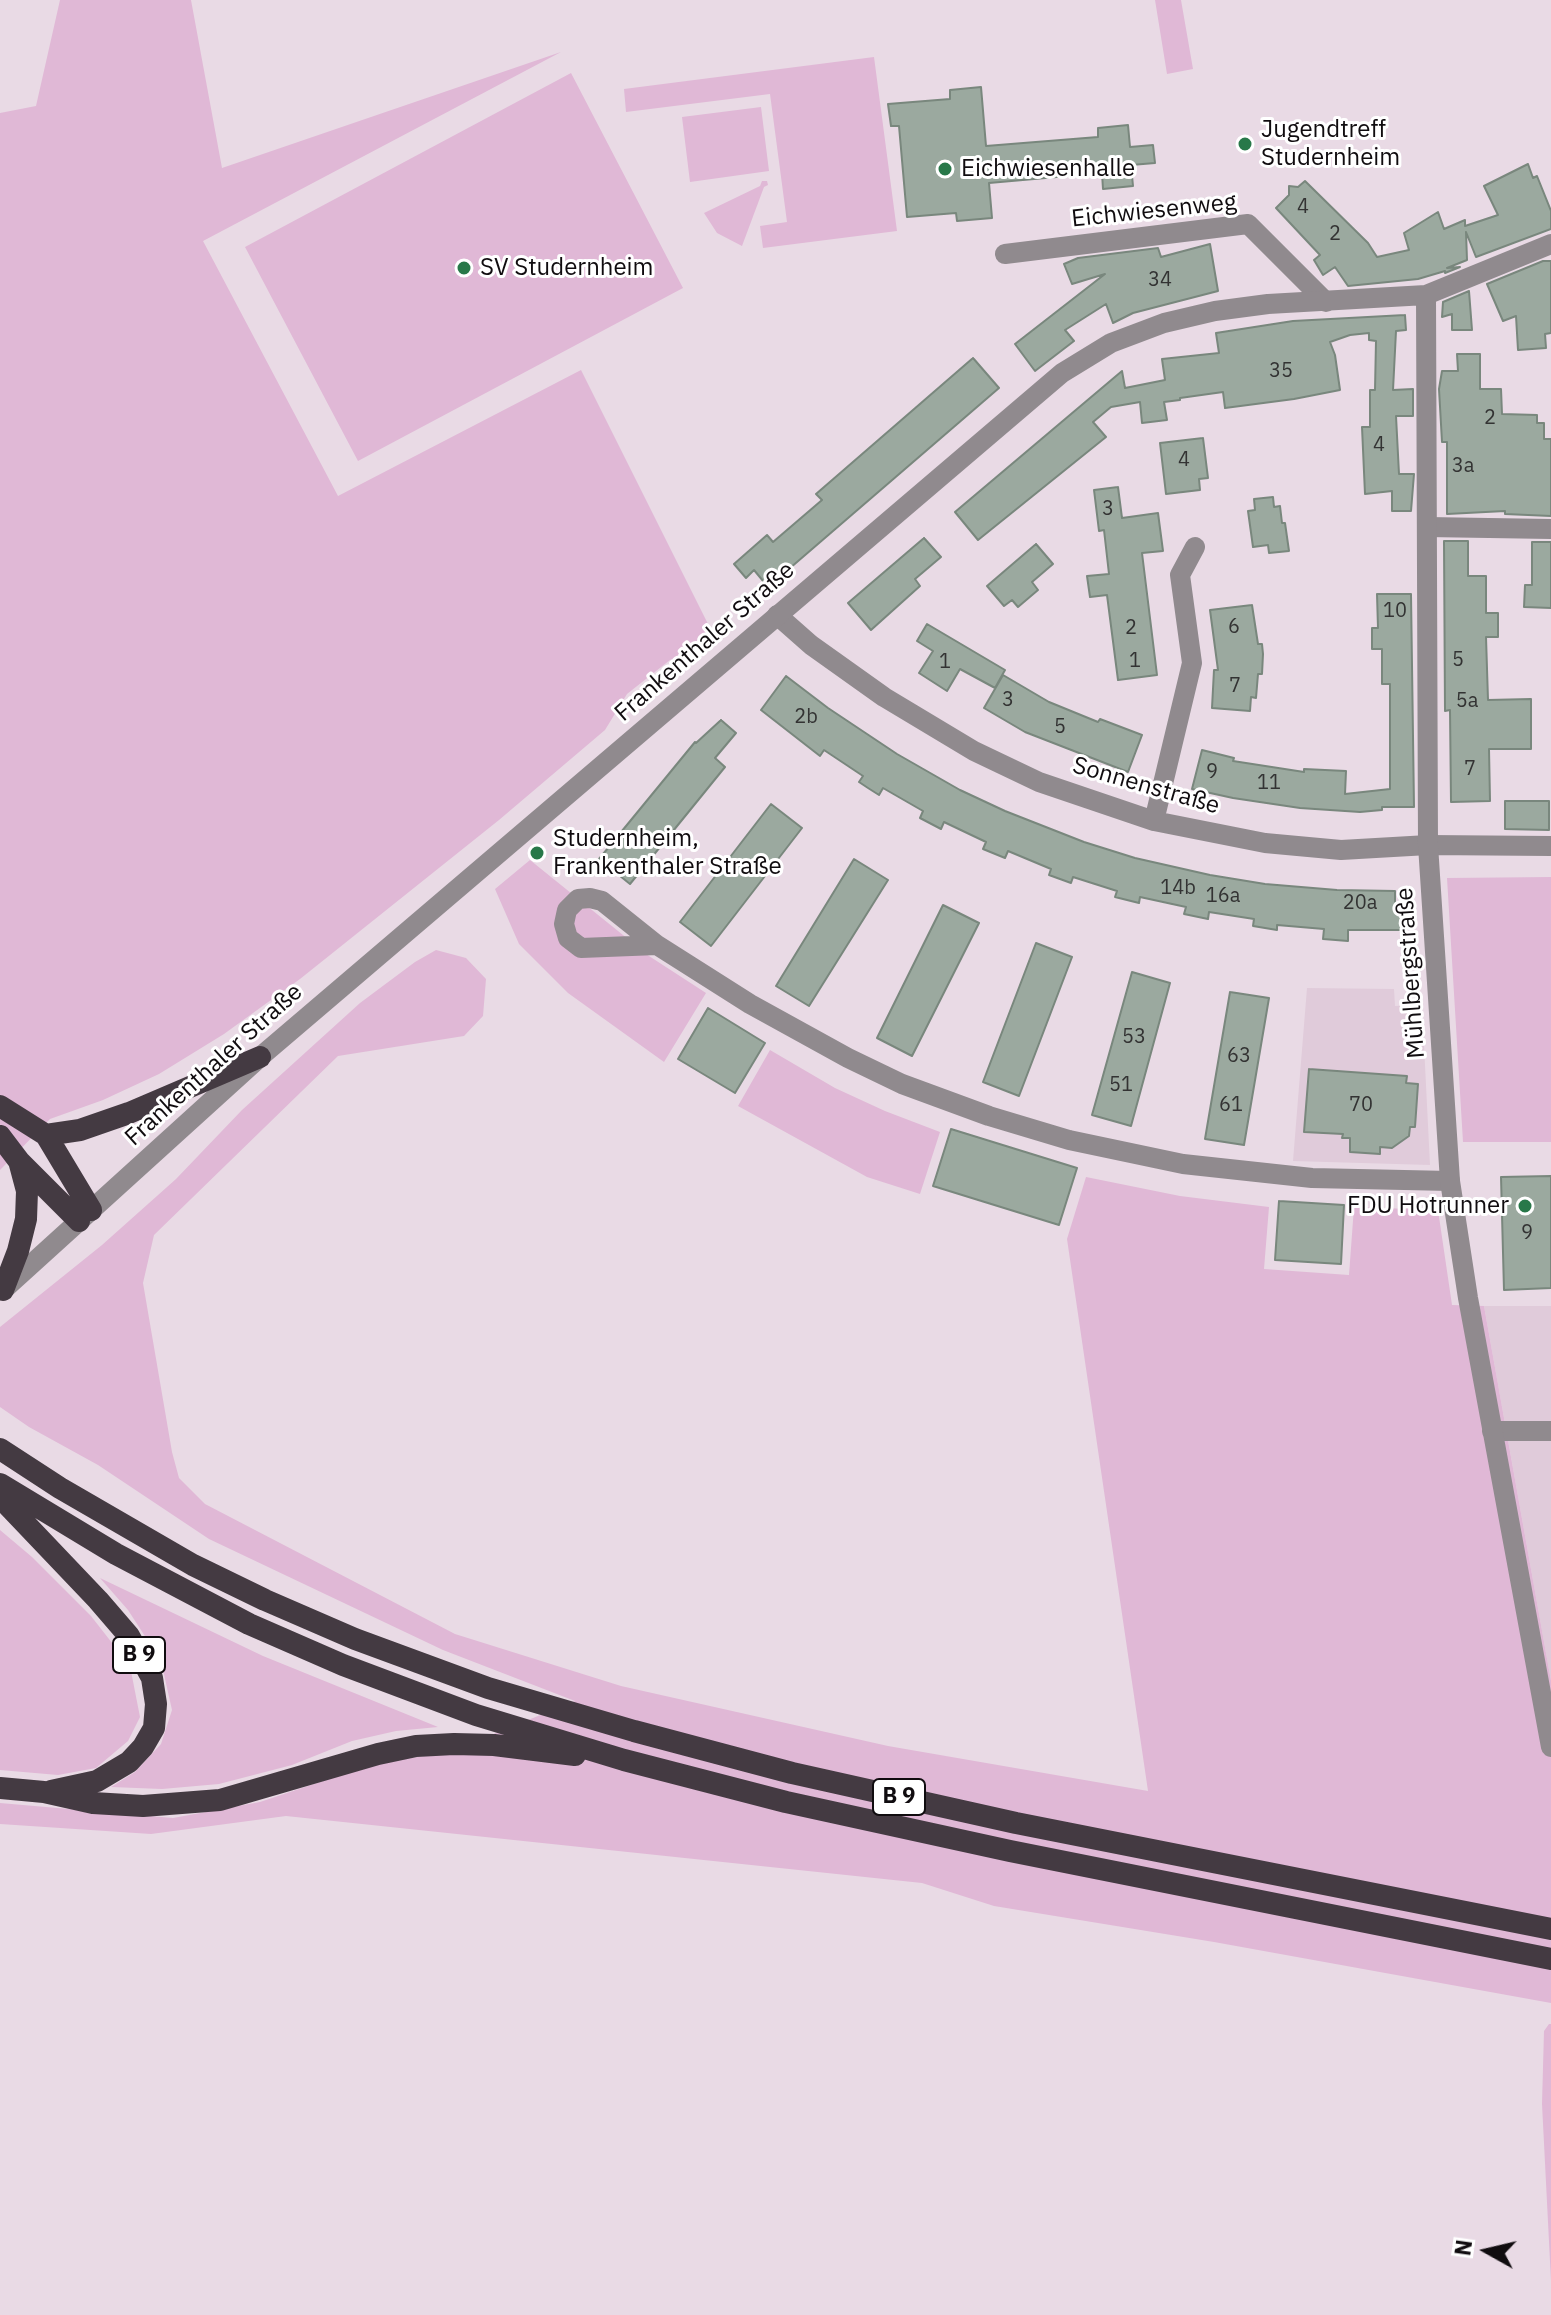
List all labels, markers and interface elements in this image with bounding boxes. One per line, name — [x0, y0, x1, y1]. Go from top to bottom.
place label: Jugendtreff Studernheim — [1261, 116, 1400, 172]
marker: Jugendtreff Studernheim — [1236, 135, 1254, 153]
place label: Eichwiesenhalle — [961, 155, 1135, 183]
marker: Eichwiesenhalle — [936, 160, 954, 178]
street label: Eichwiesenweg — [1070, 188, 1238, 234]
house number: 4 — [1297, 195, 1309, 219]
house number: 2 — [1329, 222, 1341, 246]
place label: SV Studernheim — [480, 254, 654, 282]
marker: SV Studernheim — [455, 259, 473, 277]
house number: 34 — [1148, 268, 1172, 292]
house number: 35 — [1269, 359, 1293, 383]
house number: 2 — [1484, 406, 1496, 430]
house number: 4 — [1373, 433, 1385, 457]
house number: 4 — [1178, 448, 1190, 472]
house number: 3a — [1452, 454, 1474, 478]
house number: 3 — [1102, 497, 1114, 521]
street label: Frankenthaler Straße — [609, 556, 801, 728]
house number: 10 — [1383, 599, 1407, 623]
house number: 6 — [1228, 615, 1240, 639]
house number: 2 — [1125, 616, 1137, 640]
house number: 5 — [1452, 648, 1464, 672]
house number: 1 — [1129, 649, 1141, 673]
house number: 1 — [939, 650, 951, 674]
house number: 7 — [1229, 674, 1241, 698]
house number: 3 — [1002, 688, 1014, 712]
house number: 5a — [1456, 689, 1478, 713]
house number: 2b — [794, 705, 818, 729]
house number: 5 — [1054, 715, 1066, 739]
street label: Sonnenstraße — [1069, 751, 1223, 821]
house number: 7 — [1464, 757, 1476, 781]
house number: 9 — [1206, 760, 1218, 784]
house number: 11 — [1257, 771, 1281, 795]
place label: Studernheim, Frankenthaler Straße — [553, 825, 782, 881]
marker: Studernheim, Frankenthaler Straße — [528, 844, 546, 862]
house number: 14b — [1160, 876, 1196, 900]
house number: 16a — [1206, 884, 1240, 908]
street label: Mühlbergstraße — [1391, 887, 1431, 1059]
house number: 20a — [1343, 891, 1377, 915]
street label: Frankenthaler Straße — [119, 978, 309, 1152]
house number: 53 — [1122, 1025, 1146, 1049]
house number: 63 — [1227, 1044, 1251, 1068]
house number: 51 — [1109, 1073, 1133, 1097]
house number: 61 — [1219, 1093, 1243, 1117]
house number: 70 — [1349, 1093, 1373, 1117]
place label: FDU Hotrunner — [1347, 1192, 1509, 1220]
marker: FDU Hotrunner — [1516, 1197, 1534, 1215]
house number: 9 — [1521, 1221, 1533, 1245]
road number: B 9 — [113, 1637, 165, 1673]
road number: B 9 — [873, 1779, 925, 1815]
north arrow — [1447, 2211, 1527, 2291]
text: N — [1447, 2238, 1478, 2257]

